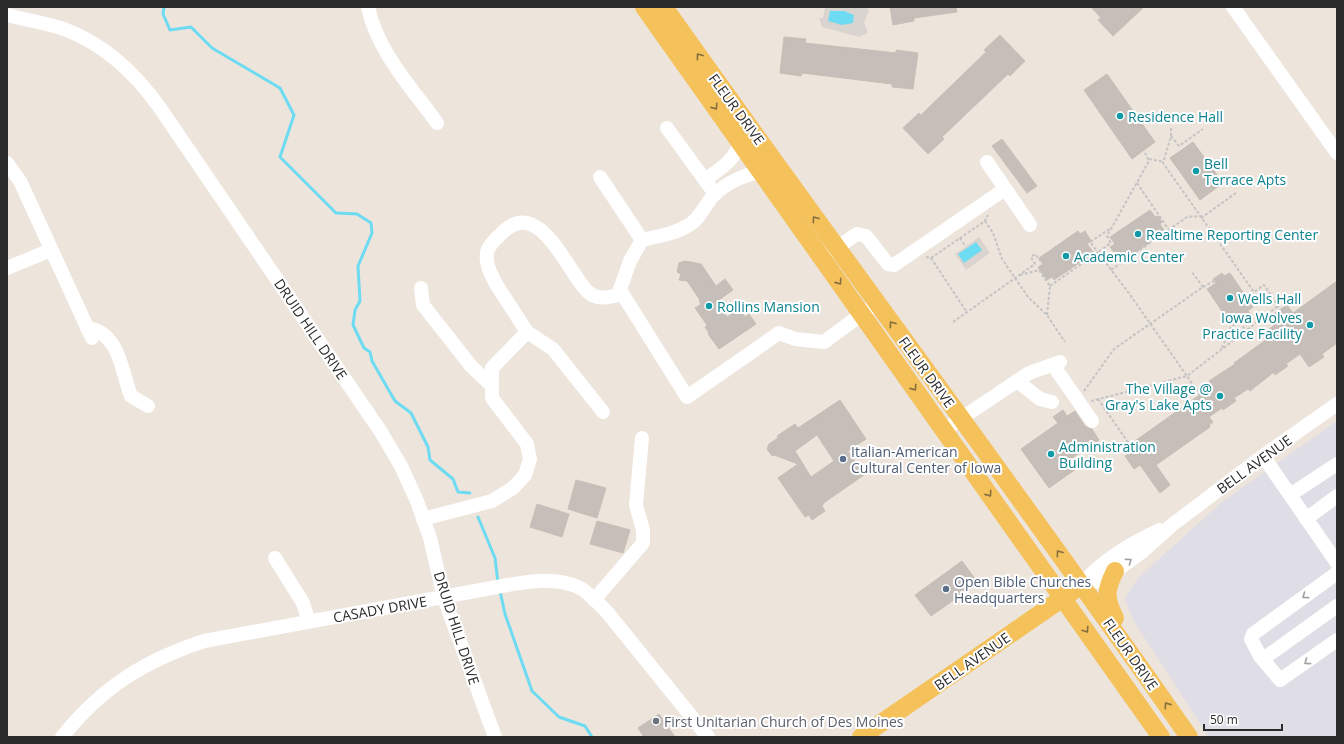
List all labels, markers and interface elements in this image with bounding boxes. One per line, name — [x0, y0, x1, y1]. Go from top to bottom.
one-way arrow — [696, 53, 704, 60]
street label: FLEUR DRIVE — [705, 70, 769, 148]
one-way arrow — [710, 103, 717, 110]
place label: Residence Hall — [1128, 107, 1223, 126]
marker: Residence Hall — [1115, 111, 1125, 121]
place label: Bell Terrace Apts — [1204, 154, 1286, 189]
marker: Bell Terrace Apts — [1191, 166, 1201, 176]
one-way arrow — [813, 216, 820, 223]
place label: Realtime Reporting Center — [1146, 225, 1318, 244]
marker: Realtime Reporting Center — [1133, 229, 1143, 239]
place label: Academic Center — [1074, 247, 1185, 266]
marker: Academic Center — [1061, 251, 1071, 261]
street label: DRUID HILL DRIVE — [270, 275, 352, 383]
one-way arrow — [834, 278, 842, 285]
place label: Wells Hall — [1238, 289, 1301, 308]
marker: Wells Hall — [1225, 293, 1235, 303]
place label: Rollins Mansion — [717, 297, 820, 316]
marker: Rollins Mansion — [704, 301, 714, 311]
place label: Iowa Wolves Practice Facility — [1202, 308, 1303, 343]
marker: Iowa Wolves Practice Facility — [1305, 320, 1315, 330]
one-way arrow — [890, 321, 897, 328]
street label: FLEUR DRIVE — [895, 333, 959, 411]
place label: The Village @ Gray's Lake Apts — [1105, 379, 1212, 414]
one-way arrow — [909, 384, 917, 391]
marker: The Village @ Gray's Lake Apts — [1215, 391, 1225, 401]
street label: BELL AVENUE — [1213, 430, 1295, 498]
place label: Administration Building — [1059, 437, 1156, 472]
place label: Italian-American Cultural Center of Iowa — [851, 442, 1001, 477]
marker: Administration Building — [1046, 449, 1056, 459]
marker: Italian-American Cultural Center of Iowa — [838, 454, 848, 464]
one-way arrow — [984, 490, 992, 497]
one-way arrow — [1057, 550, 1064, 557]
one-way arrow — [1125, 558, 1132, 566]
street label: DRUID HILL DRIVE — [430, 569, 484, 687]
place label: Open Bible Churches Headquarters — [954, 572, 1092, 607]
marker: Open Bible Churches Headquarters — [941, 584, 951, 594]
street label: CASADY DRIVE — [332, 591, 428, 627]
one-way arrow — [1303, 591, 1310, 598]
street label: FLEUR DRIVE — [1099, 614, 1163, 694]
one-way arrow — [1081, 625, 1088, 632]
street label: BELL AVENUE — [930, 628, 1014, 694]
one-way arrow — [1304, 657, 1311, 665]
one-way arrow — [1164, 702, 1172, 709]
scale bar — [1204, 706, 1282, 732]
text: 50 m — [1210, 711, 1238, 728]
place label: First Unitarian Church of Des Moines — [664, 712, 904, 731]
marker: First Unitarian Church of Des Moines — [651, 716, 661, 726]

